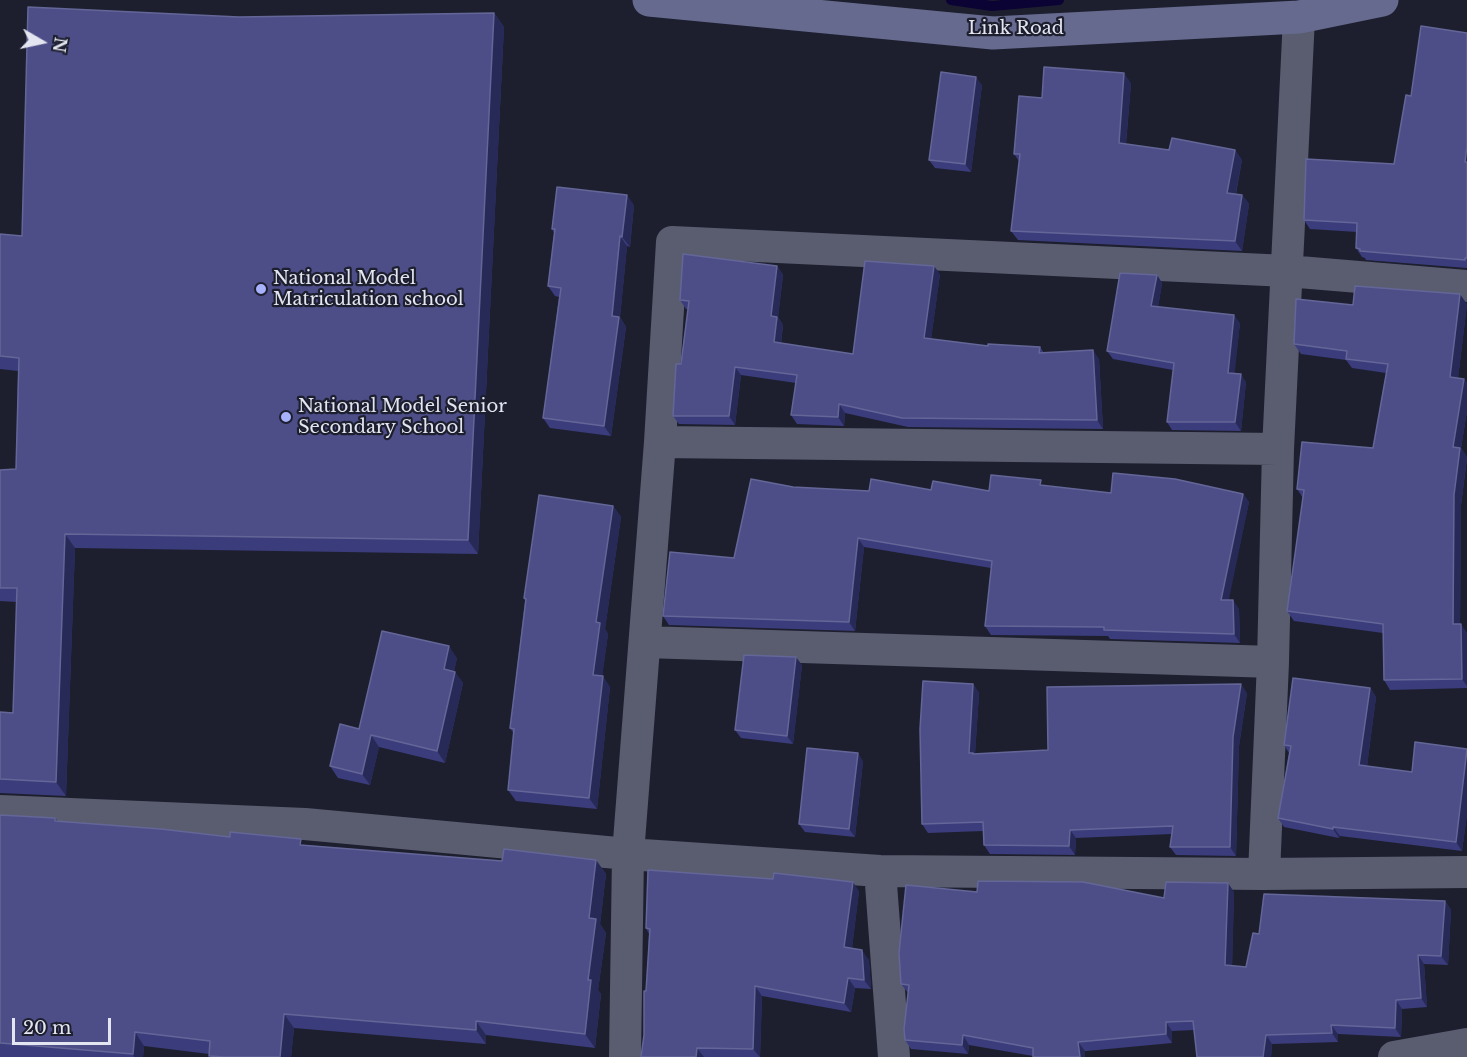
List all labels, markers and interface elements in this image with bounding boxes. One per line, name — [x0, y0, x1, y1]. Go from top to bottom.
north arrow — [12, 12, 72, 72]
street label: Link Road — [968, 18, 1064, 40]
text: N — [49, 36, 71, 54]
place label: National Model Matriculation school — [273, 268, 464, 310]
marker: National Model Matriculation school — [254, 282, 268, 296]
place label: National Model Senior Secondary School — [298, 396, 507, 438]
marker: National Model Senior Secondary School — [279, 410, 293, 424]
scale bar — [15, 1006, 114, 1044]
text: 20 m — [23, 1017, 71, 1039]

